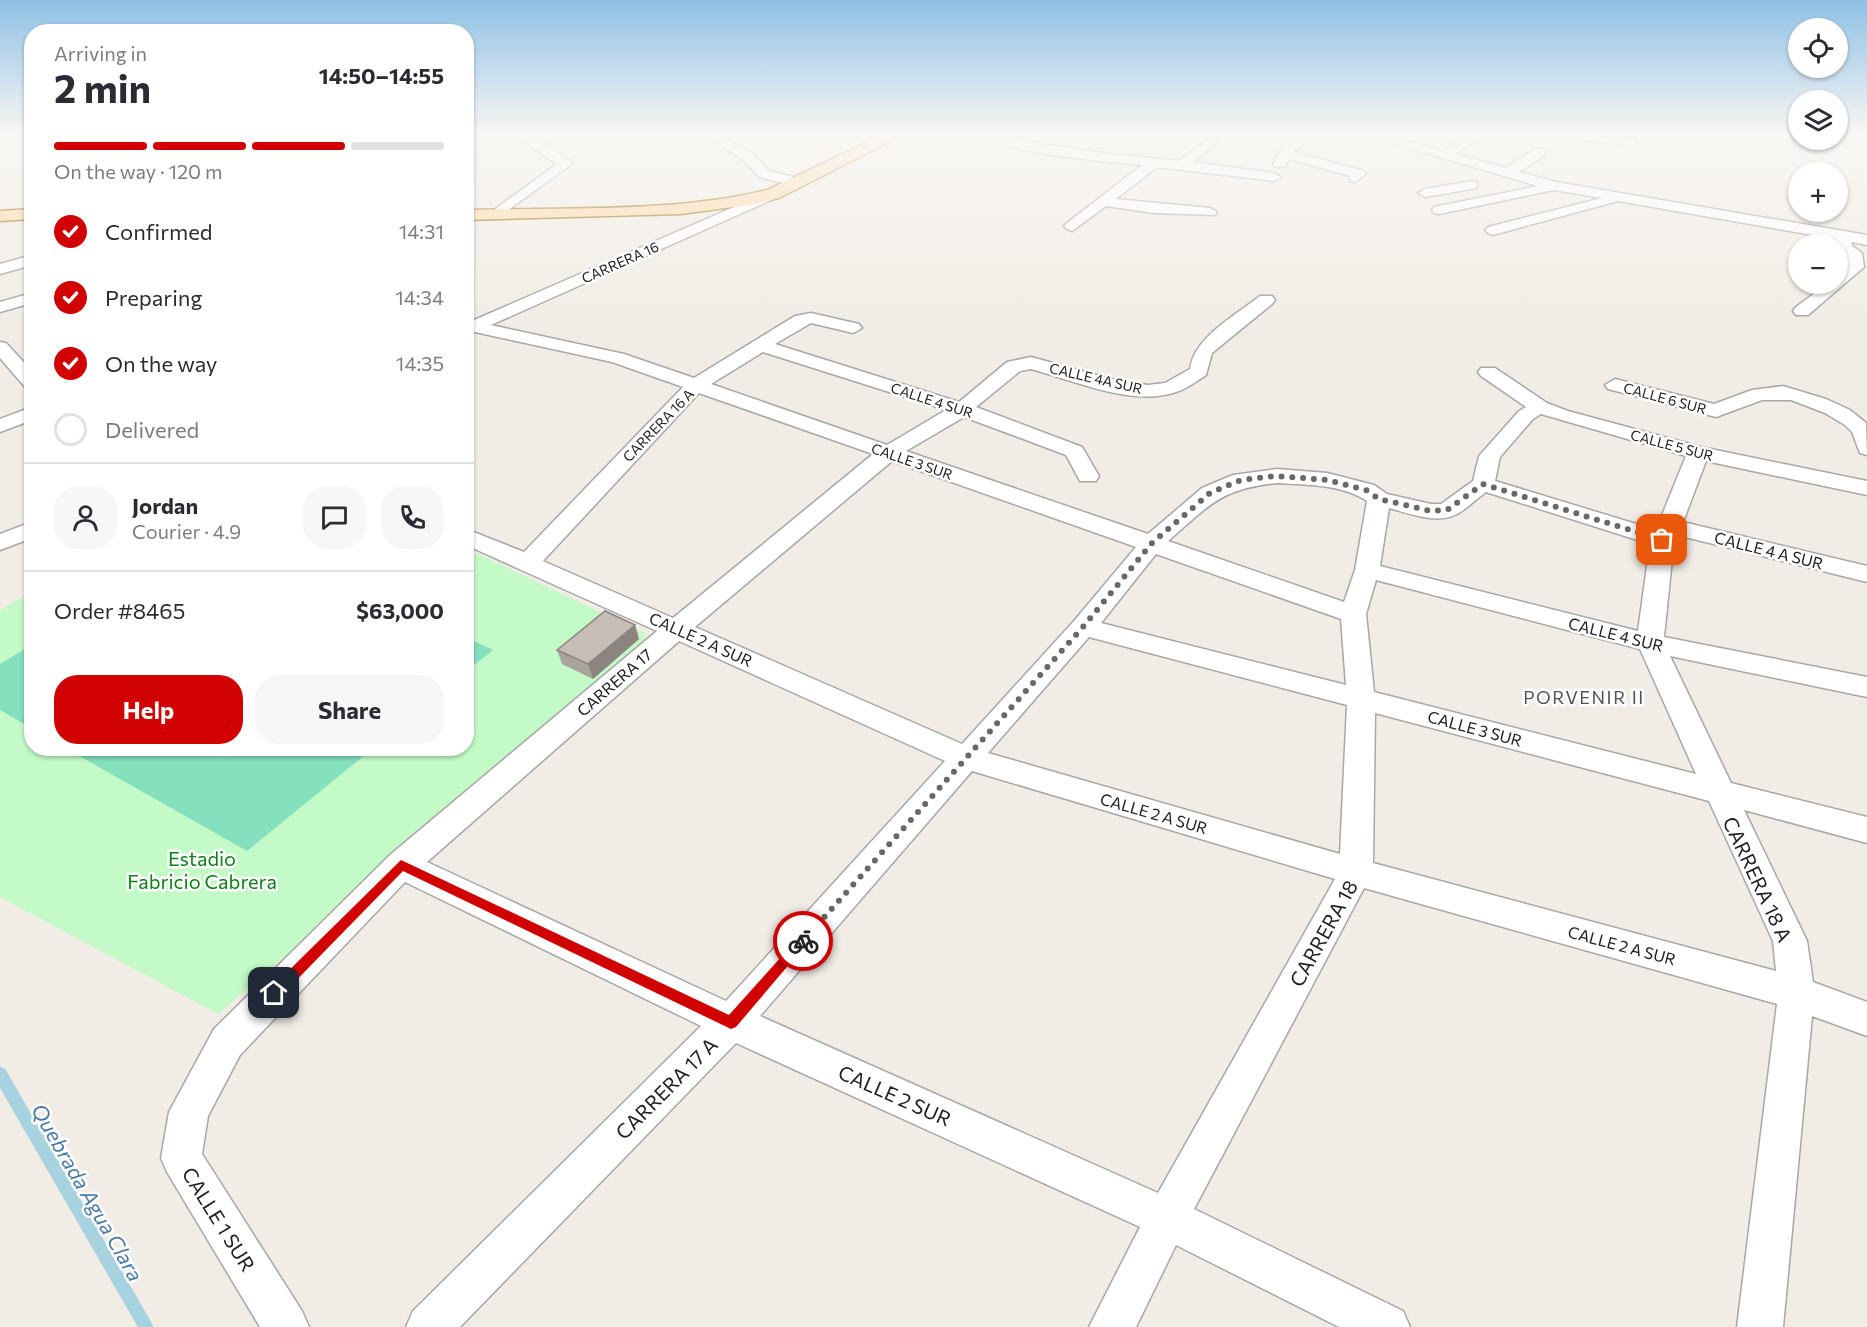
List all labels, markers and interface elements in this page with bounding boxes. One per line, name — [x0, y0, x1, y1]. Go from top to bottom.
map controls — [1788, 18, 1848, 294]
button: locate — [1788, 18, 1848, 78]
text: Arriving in — [54, 41, 147, 65]
text: 14:50–14:55 — [319, 62, 444, 89]
text: 2 min — [54, 63, 151, 111]
button: layers — [1788, 90, 1848, 150]
text: On the way · 120 m — [54, 159, 222, 183]
button: + — [1788, 162, 1848, 222]
icon: check — [54, 215, 87, 248]
text: Confirmed — [105, 218, 212, 245]
text: 14:31 — [399, 219, 444, 243]
button: − — [1788, 234, 1848, 294]
street label: CARRERA 16 — [579, 237, 661, 287]
icon: check — [54, 281, 87, 314]
text: Preparing — [105, 284, 202, 311]
text: 14:34 — [395, 285, 444, 309]
icon: check — [54, 347, 87, 380]
text: On the way — [105, 350, 217, 377]
text: 14:35 — [396, 351, 444, 375]
street label: CALLE 4A SUR — [1048, 359, 1144, 397]
street label: CALLE 4 SUR — [889, 379, 975, 421]
street label: CALLE 6 SUR — [1622, 379, 1708, 417]
street label: CARRERA 16 A — [619, 385, 697, 465]
text: Delivered — [105, 416, 199, 443]
street label: CALLE 5 SUR — [1629, 426, 1715, 464]
street label: CALLE 3 SUR — [869, 439, 955, 483]
button: person — [54, 486, 117, 549]
button: chat — [303, 486, 366, 549]
button: phone — [381, 486, 444, 549]
text: Jordan — [132, 492, 198, 519]
pin — [1636, 514, 1687, 565]
text: Courier · 4.9 — [132, 519, 241, 543]
icon: bag — [1645, 523, 1678, 556]
street label: CALLE 4 A SUR — [1713, 527, 1826, 573]
text: Order #8465 — [54, 597, 185, 624]
text: $63,000 — [356, 597, 444, 624]
street label: CALLE 2 A SUR — [647, 608, 756, 670]
street label: CALLE 4 SUR — [1566, 613, 1666, 655]
street label: CARRERA 17 — [573, 644, 655, 720]
button: Help — [54, 675, 243, 744]
button: Share — [255, 675, 444, 744]
district label: PORVENIR II — [1523, 686, 1645, 708]
street label: CALLE 3 SUR — [1426, 706, 1525, 750]
street label: CALLE 2 A SUR — [1098, 789, 1210, 837]
street label: CARRERA 18 A — [1718, 813, 1798, 946]
park label: Estadio Fabricio Cabrera — [127, 846, 277, 893]
street label: CARRERA 18 — [1284, 876, 1362, 990]
courier — [773, 911, 833, 971]
street label: CALLE 2 A SUR — [1566, 921, 1678, 969]
icon: bike — [787, 925, 820, 958]
pin — [248, 967, 299, 1018]
icon: home — [257, 976, 290, 1009]
street label: CARRERA 17 A — [610, 1032, 722, 1144]
street label: CALLE 2 SUR — [835, 1059, 955, 1131]
water label: Quebrada Agua Clara — [27, 1099, 149, 1285]
street label: CALLE 1 SUR — [177, 1163, 261, 1275]

